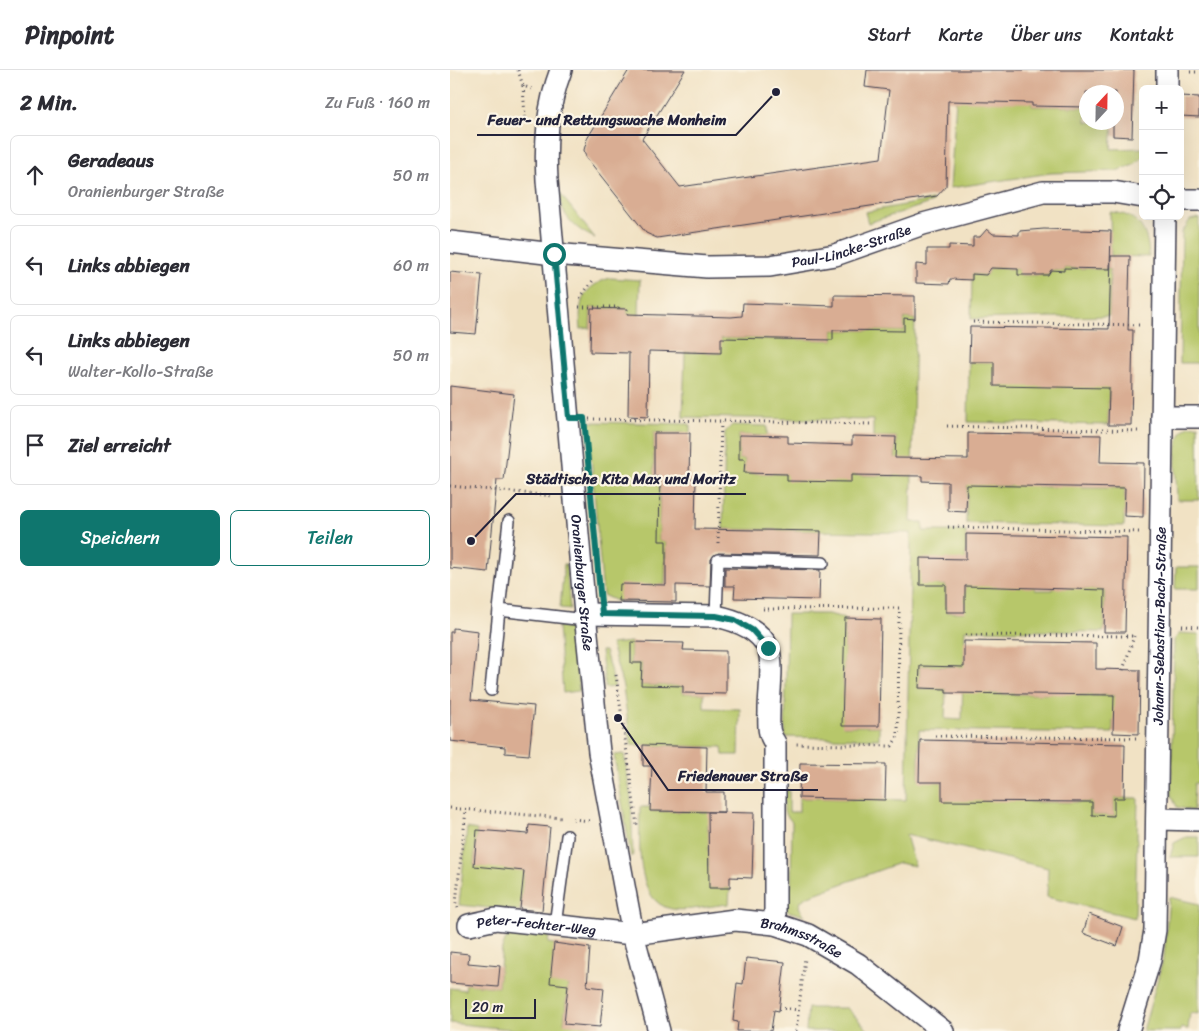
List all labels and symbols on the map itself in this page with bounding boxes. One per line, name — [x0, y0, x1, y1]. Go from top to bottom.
north arrow — [1079, 85, 1124, 130]
callout: Feuer- und Rettungswache Monheim — [477, 105, 736, 135]
text: Feuer- und Rettungswache Monheim — [487, 107, 727, 133]
street label: Paul-Lincke-Straße — [790, 217, 915, 275]
route start — [543, 243, 566, 266]
callout: Städtische Kita Max und Moritz — [516, 464, 746, 494]
text: Städtische Kita Max und Moritz — [525, 466, 737, 492]
street label: Oranienburger Straße — [563, 514, 601, 652]
street label: Johann-Sebastian-Bach-Straße — [1146, 526, 1174, 726]
route end — [757, 637, 780, 660]
callout: Friedenauer Straße — [668, 760, 818, 790]
text: Friedenauer Straße — [677, 763, 808, 789]
street label: Peter-Fechter-Weg — [474, 907, 597, 943]
street label: Brahmsstraße — [759, 911, 847, 966]
scale bar — [465, 996, 536, 1019]

